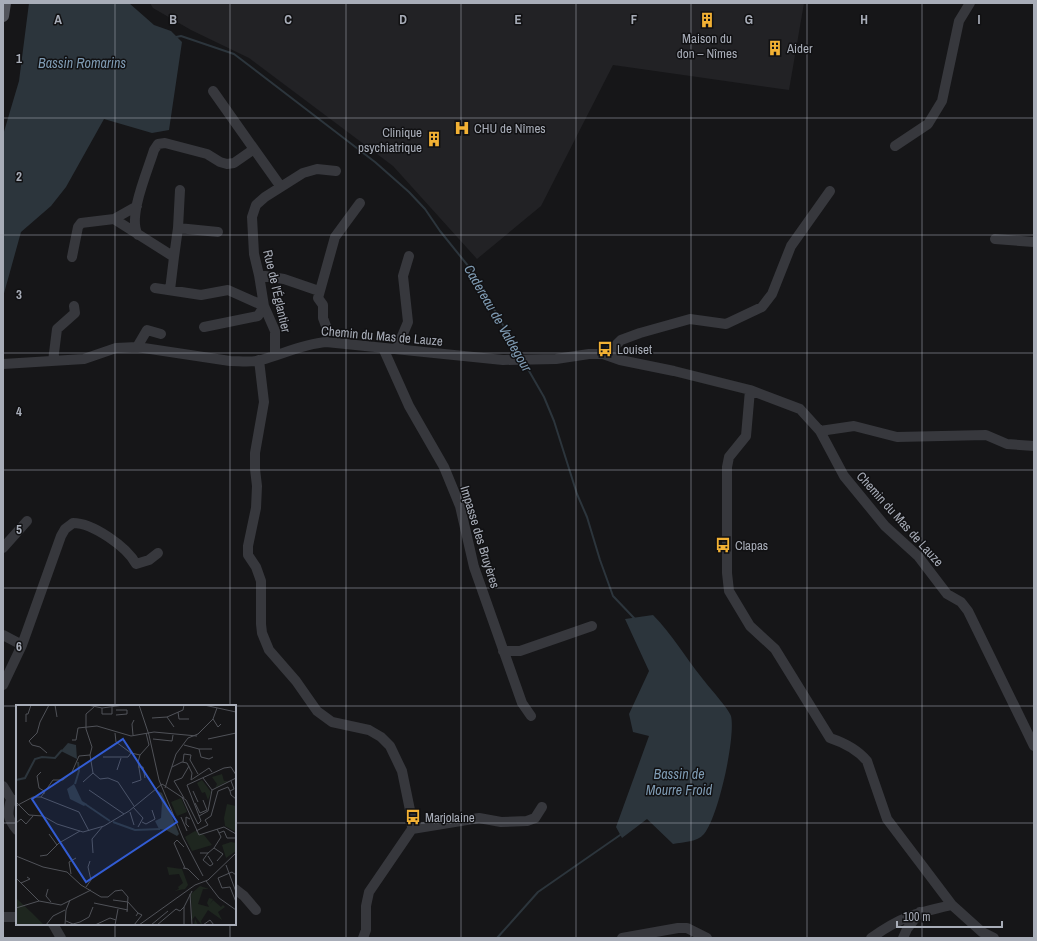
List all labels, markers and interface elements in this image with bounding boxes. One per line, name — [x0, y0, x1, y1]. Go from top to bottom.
text: A — [54, 11, 62, 28]
text: B — [169, 11, 177, 28]
text: C — [284, 11, 292, 28]
text: D — [399, 11, 407, 28]
text: E — [514, 11, 522, 28]
text: F — [631, 11, 638, 28]
building icon: Maison du don – Nîmes — [698, 11, 716, 29]
text: G — [745, 11, 753, 28]
text: H — [860, 11, 868, 28]
text: I — [978, 11, 981, 28]
place label: Maison du don – Nîmes — [677, 30, 737, 62]
building icon: Aider — [766, 39, 784, 57]
place label: Aider — [786, 40, 813, 57]
text: 1 — [16, 50, 22, 67]
water label: Bassin Romarins — [38, 54, 126, 72]
hospital icon: CHU de Nîmes — [453, 119, 471, 137]
place label: CHU de Nîmes — [474, 120, 546, 137]
place label: Clinique psychiatrique — [358, 124, 422, 156]
building icon: Clinique psychiatrique — [425, 130, 443, 148]
text: 2 — [16, 168, 22, 185]
street label: Rue de l'Églantier — [259, 248, 295, 334]
water label: Cadereau de Valdegour — [460, 261, 537, 376]
text: 3 — [16, 286, 22, 303]
street label: Chemin du Mas de Lauze — [320, 322, 444, 350]
bus stop icon: Louiset — [596, 340, 614, 358]
place label: Louiset — [617, 341, 652, 358]
text: 4 — [16, 403, 22, 420]
street label: Chemin du Mas de Lauze — [853, 468, 947, 570]
street label: Impasse des Bruyères — [456, 484, 504, 590]
text: 5 — [16, 521, 22, 538]
bus stop icon: Clapas — [714, 536, 732, 554]
place label: Clapas — [735, 537, 768, 554]
text: 6 — [16, 638, 22, 655]
inset map — [16, 705, 236, 925]
water label: Bassin de Mourre Froid — [646, 765, 713, 799]
bus stop icon: Marjolaine — [404, 808, 422, 826]
place label: Marjolaine — [425, 809, 475, 826]
scale bar — [897, 903, 1002, 929]
text: 100 m — [903, 909, 930, 925]

